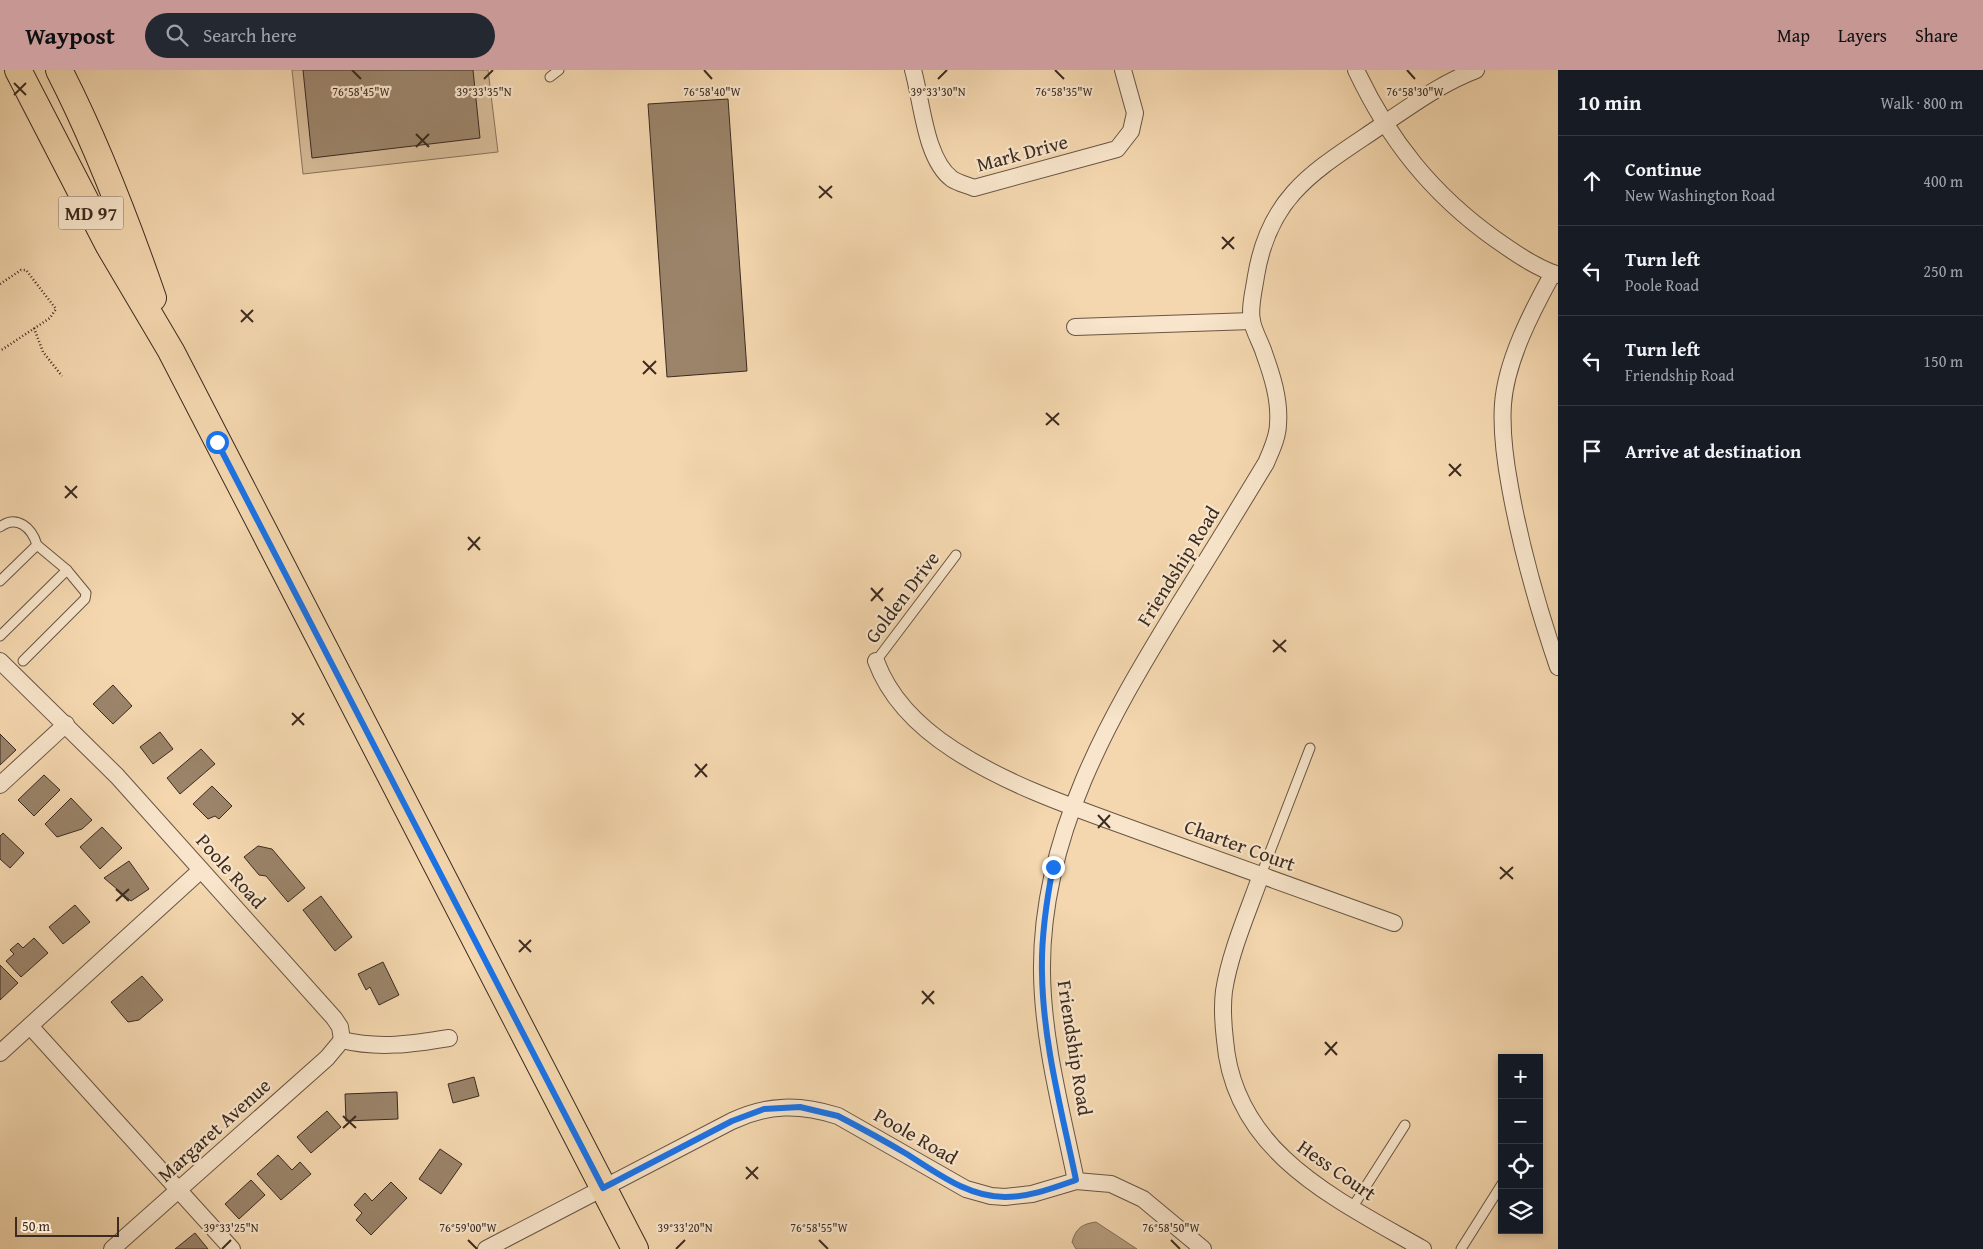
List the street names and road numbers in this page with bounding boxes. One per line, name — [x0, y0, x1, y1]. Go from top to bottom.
street label: Mark Drive — [973, 126, 1071, 179]
road number: MD 97 — [58, 196, 124, 230]
street label: Friendship Road — [1129, 500, 1226, 631]
street label: Golden Drive — [857, 545, 946, 649]
street label: Charter Court — [1181, 811, 1300, 878]
street label: Poole Road — [190, 827, 273, 915]
street label: Friendship Road — [1050, 978, 1101, 1118]
street label: Margaret Avenue — [151, 1071, 277, 1188]
street label: Poole Road — [869, 1100, 964, 1171]
street label: Hess Court — [1292, 1132, 1383, 1207]

